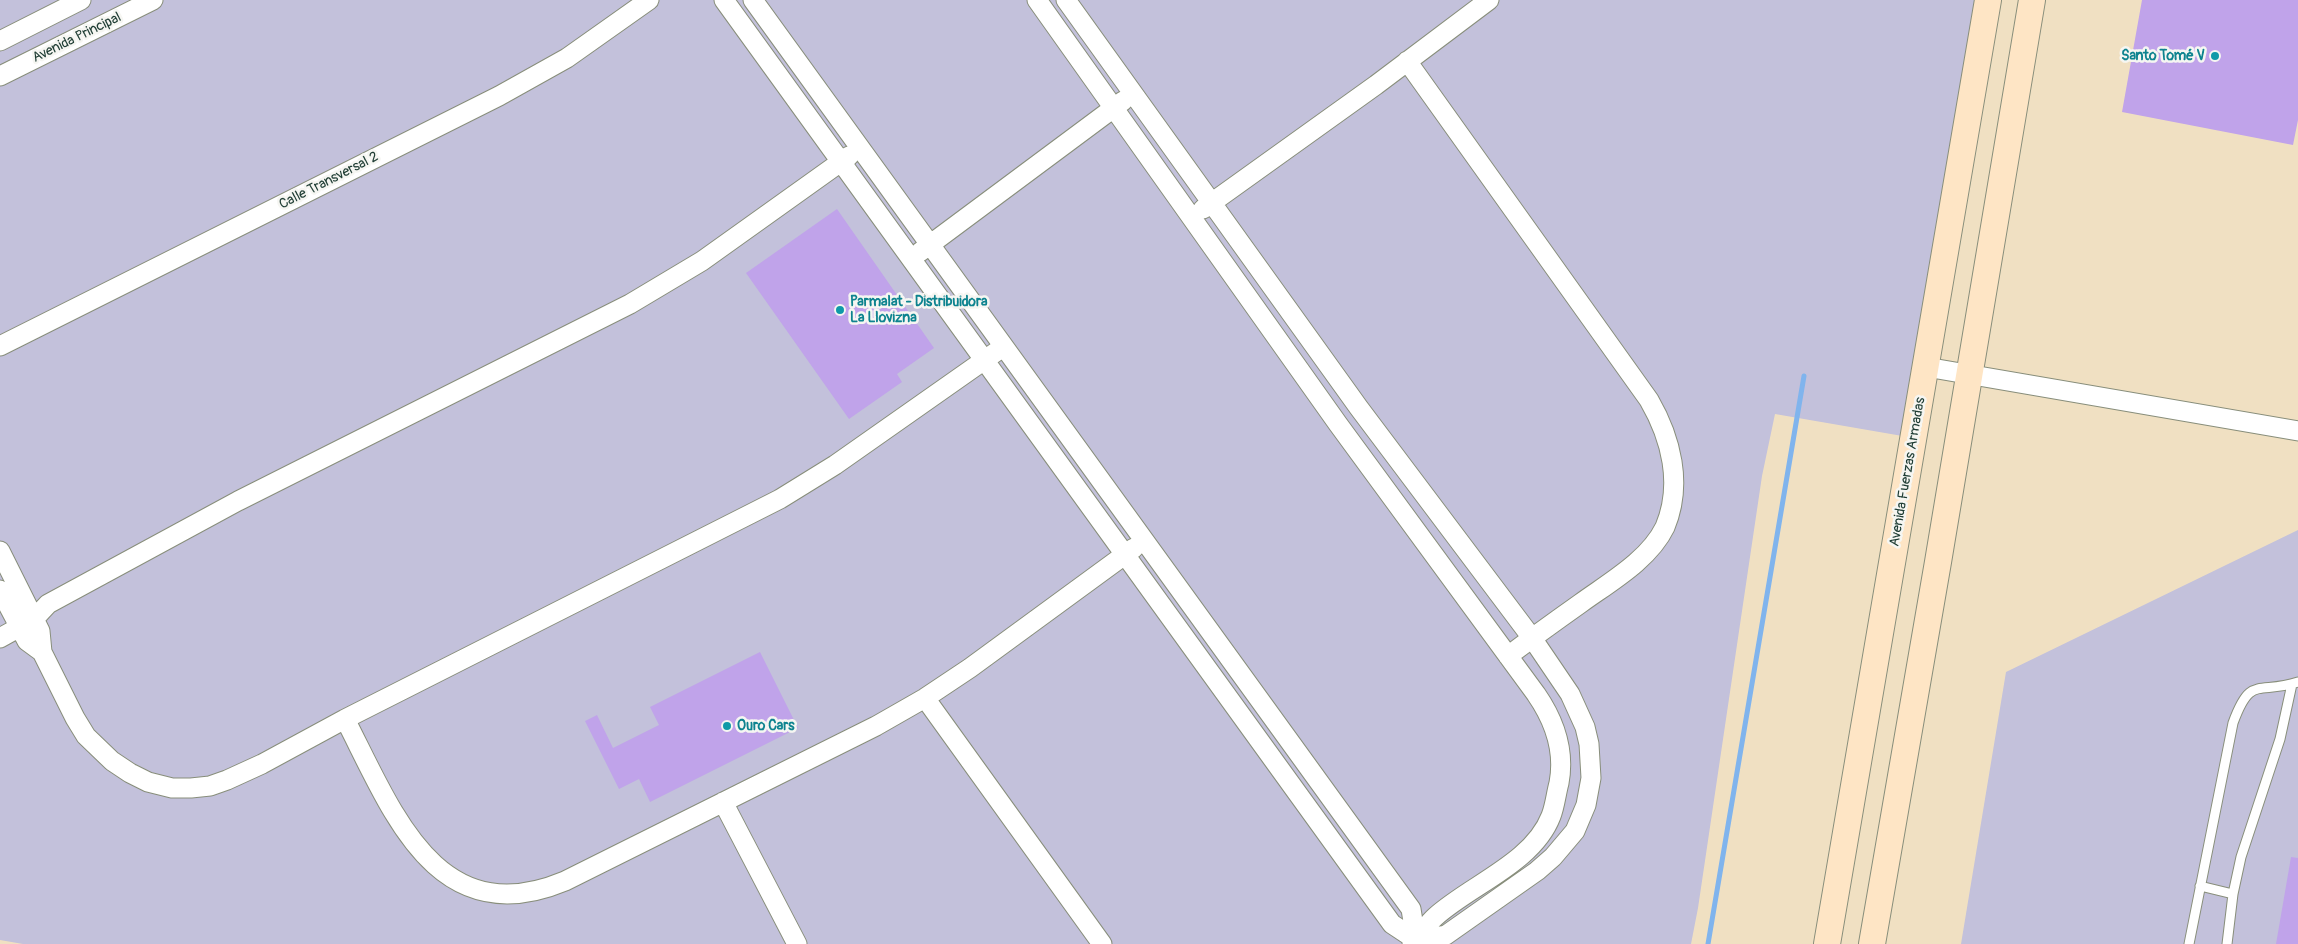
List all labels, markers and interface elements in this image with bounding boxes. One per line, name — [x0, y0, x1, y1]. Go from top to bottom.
street label: Avenida Principal — [30, 9, 124, 67]
place label: Santo Tomé V — [2121, 48, 2205, 64]
marker: Santo Tomé V — [2209, 50, 2221, 62]
street label: Calle Transversal 2 — [277, 149, 381, 213]
place label: Parmalat - Distribuidora La Llovizna — [850, 294, 987, 326]
marker: Parmalat - Distribuidora La Llovizna — [834, 304, 846, 316]
street label: Avenida Fuerzas Armadas — [1887, 396, 1929, 548]
place label: Ouro Cars — [737, 718, 795, 734]
marker: Ouro Cars — [721, 720, 733, 732]

